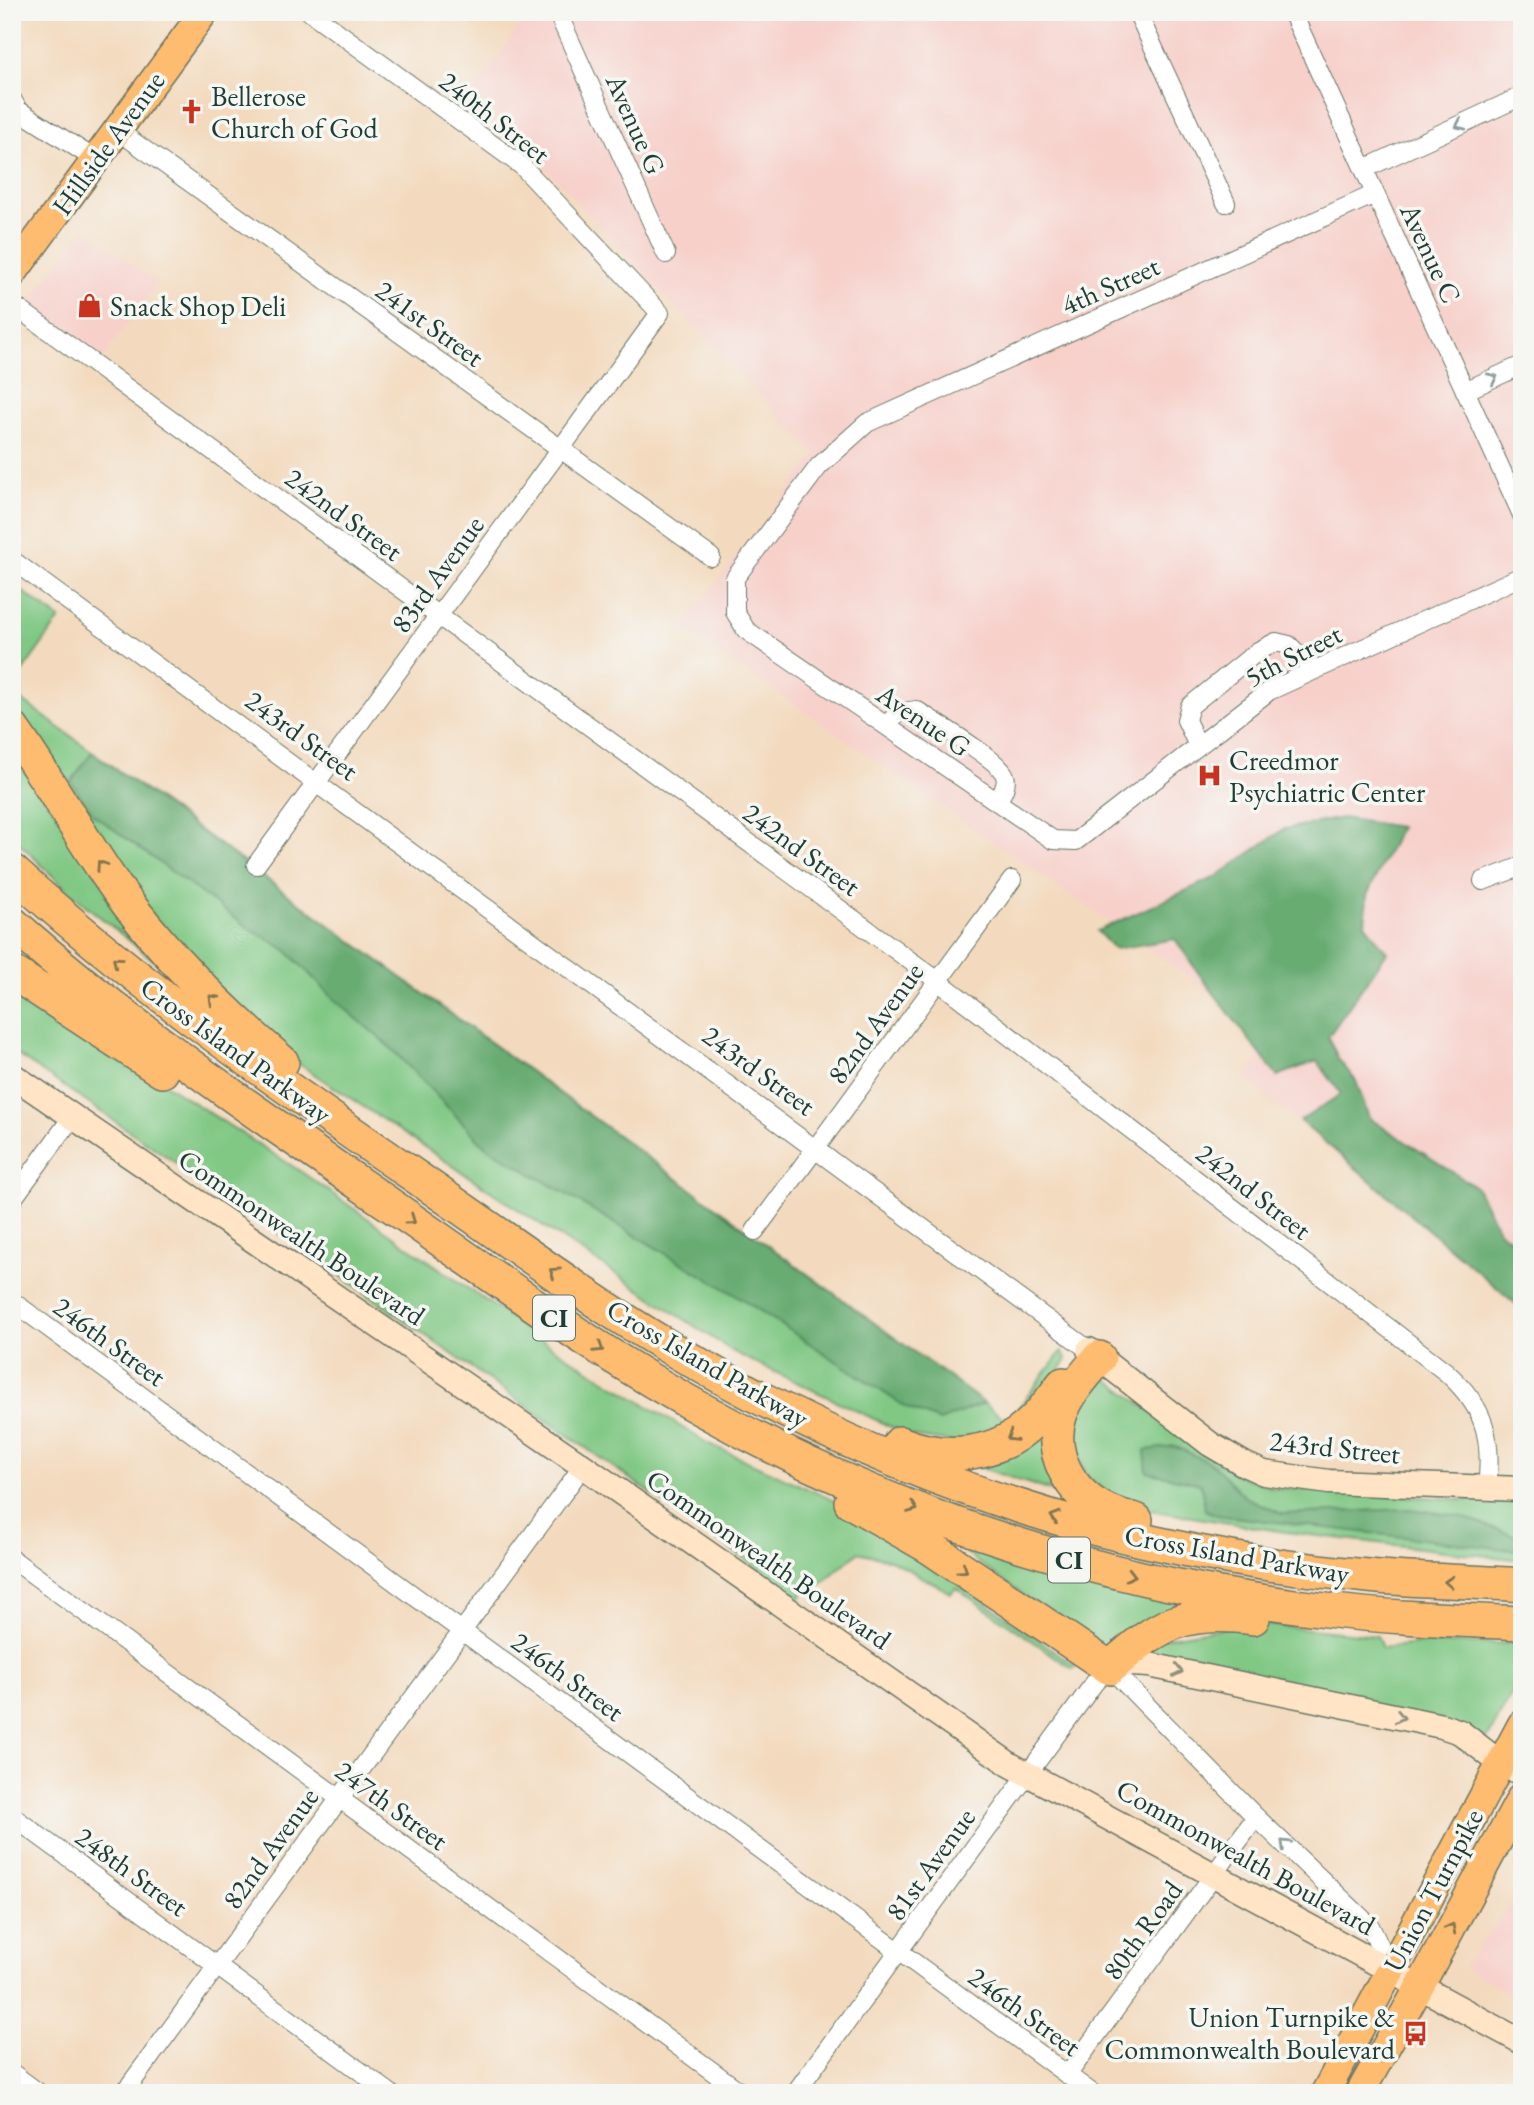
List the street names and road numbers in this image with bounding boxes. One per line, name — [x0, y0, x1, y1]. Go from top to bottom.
street label: 240th Street — [432, 63, 558, 172]
street label: Hillside Avenue — [43, 64, 173, 222]
street label: Avenue G — [598, 67, 674, 180]
street label: Avenue C — [1392, 197, 1470, 309]
street label: 4th Street — [1055, 247, 1165, 323]
street label: 241st Street — [369, 272, 491, 374]
street label: 242nd Street — [278, 459, 410, 569]
street label: 83rd Avenue — [382, 508, 492, 640]
street label: 5th Street — [1239, 615, 1348, 695]
street label: Avenue G — [869, 675, 978, 765]
street label: 243rd Street — [238, 682, 366, 788]
street label: 242nd Street — [736, 794, 868, 904]
street label: 82nd Avenue — [819, 955, 931, 1091]
street label: Cross Island Parkway — [133, 969, 339, 1132]
street label: 243rd Street — [695, 1017, 823, 1123]
street label: 242nd Street — [1189, 1135, 1319, 1247]
street label: Commonwealth Boulevard — [171, 1141, 433, 1334]
street label: 246th Street — [47, 1288, 174, 1394]
street label: Cross Island Parkway — [601, 1291, 816, 1436]
road number: CI — [533, 1296, 575, 1340]
street label: 243rd Street — [1268, 1422, 1402, 1472]
street label: Commonwealth Boulevard — [640, 1461, 899, 1658]
street label: Cross Island Parkway — [1122, 1517, 1353, 1592]
road number: CI — [1048, 1538, 1090, 1582]
street label: 246th Street — [505, 1623, 632, 1729]
street label: 247th Street — [329, 1752, 456, 1858]
street label: Commonwealth Boulevard — [1110, 1771, 1383, 1944]
street label: 82nd Avenue — [214, 1780, 326, 1916]
street label: 81st Avenue — [877, 1800, 983, 1927]
street label: Union Turnpike — [1375, 1802, 1491, 1978]
street label: 248th Street — [69, 1818, 196, 1924]
street label: 80th Road — [1094, 1873, 1191, 1987]
street label: 246th Street — [962, 1958, 1089, 2064]

